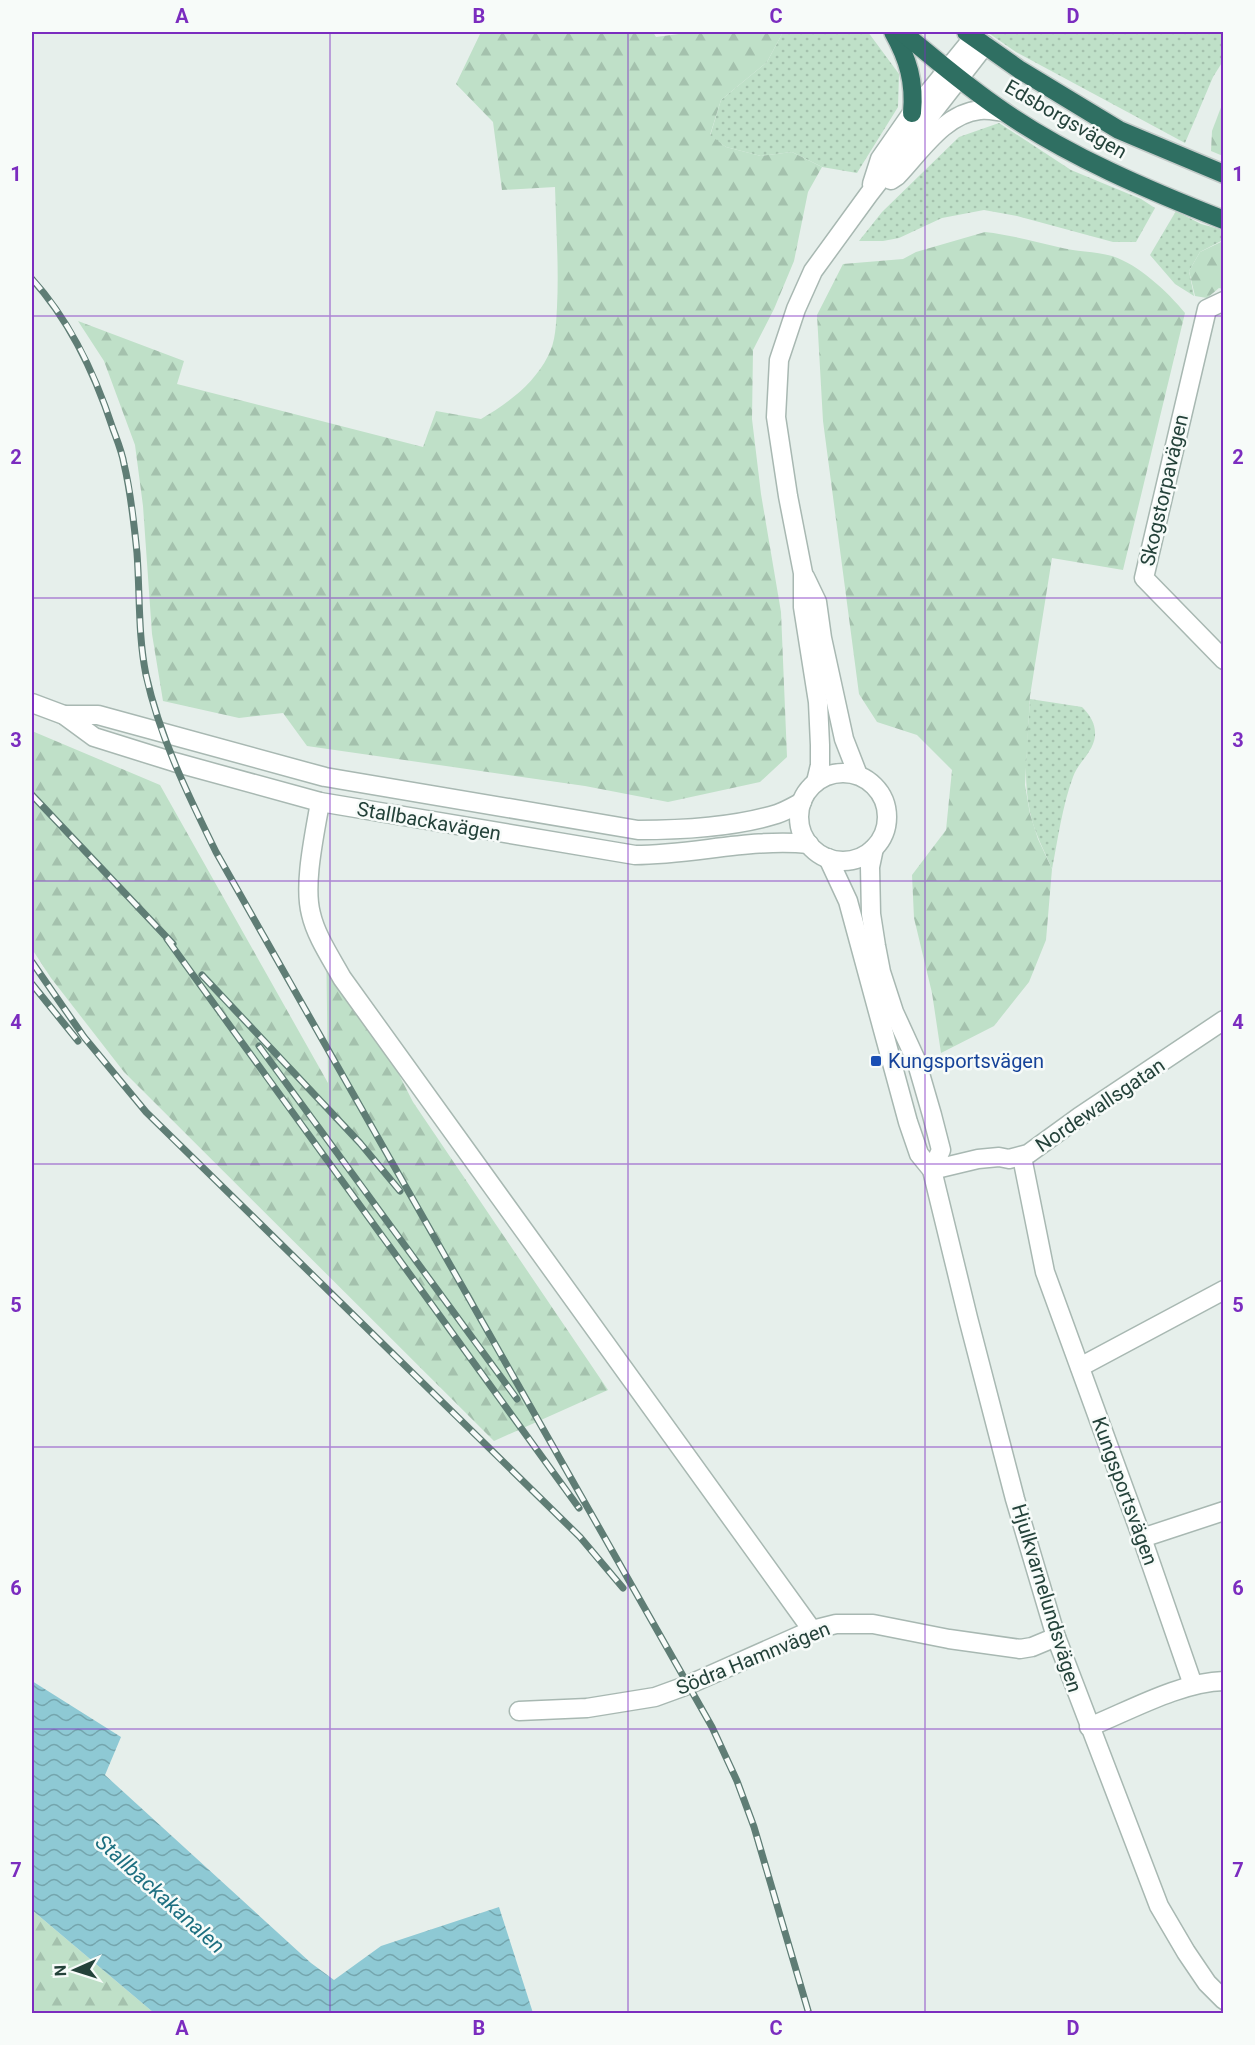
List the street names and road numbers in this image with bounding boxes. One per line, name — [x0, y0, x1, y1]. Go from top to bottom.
street label: Edsborgsvägen — [1001, 74, 1131, 164]
street label: Skogstorpavägen — [1135, 412, 1193, 568]
street label: Stallbackavägen — [355, 797, 503, 845]
street label: Nordewallsgatan — [1031, 1053, 1169, 1157]
street label: Kungsportsvägen — [1087, 1414, 1163, 1568]
street label: Hjulkvarnelundsvägen — [1007, 1501, 1087, 1695]
street label: Södra Hamnvägen — [673, 1616, 833, 1700]

